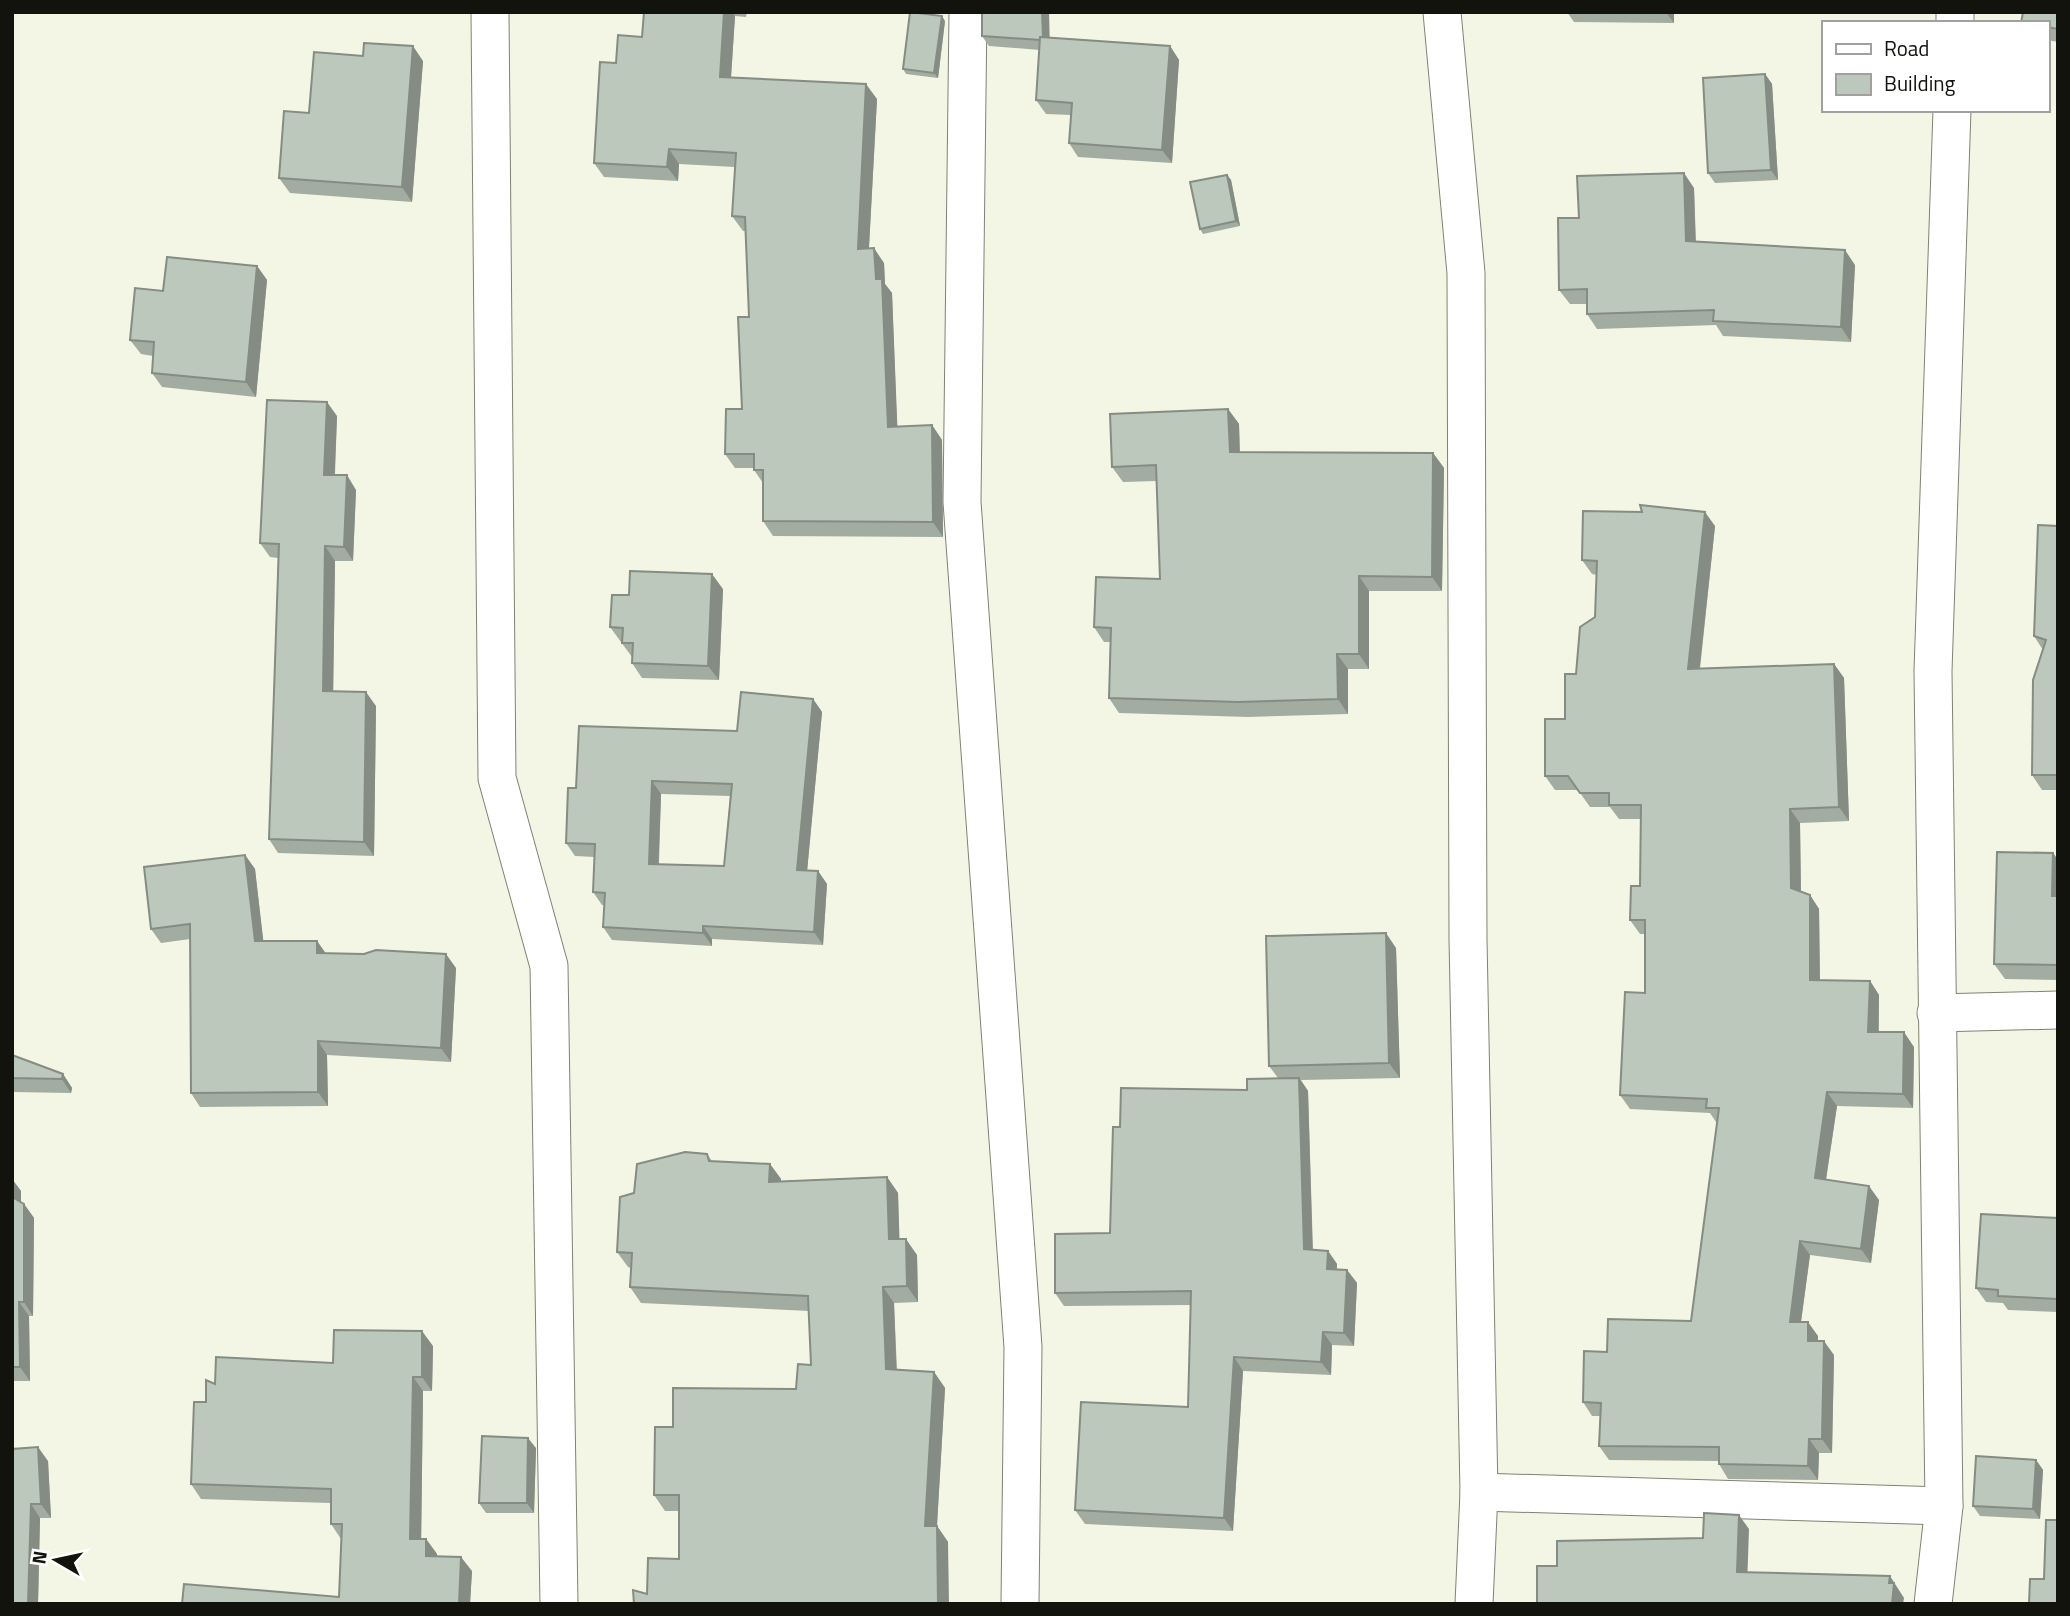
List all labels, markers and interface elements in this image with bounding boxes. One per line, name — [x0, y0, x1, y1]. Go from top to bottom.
legend — [1822, 21, 2049, 112]
text: Road — [1884, 32, 1929, 64]
text: Building — [1884, 67, 1956, 99]
north arrow — [21, 1525, 91, 1595]
text: N — [23, 1548, 54, 1566]

